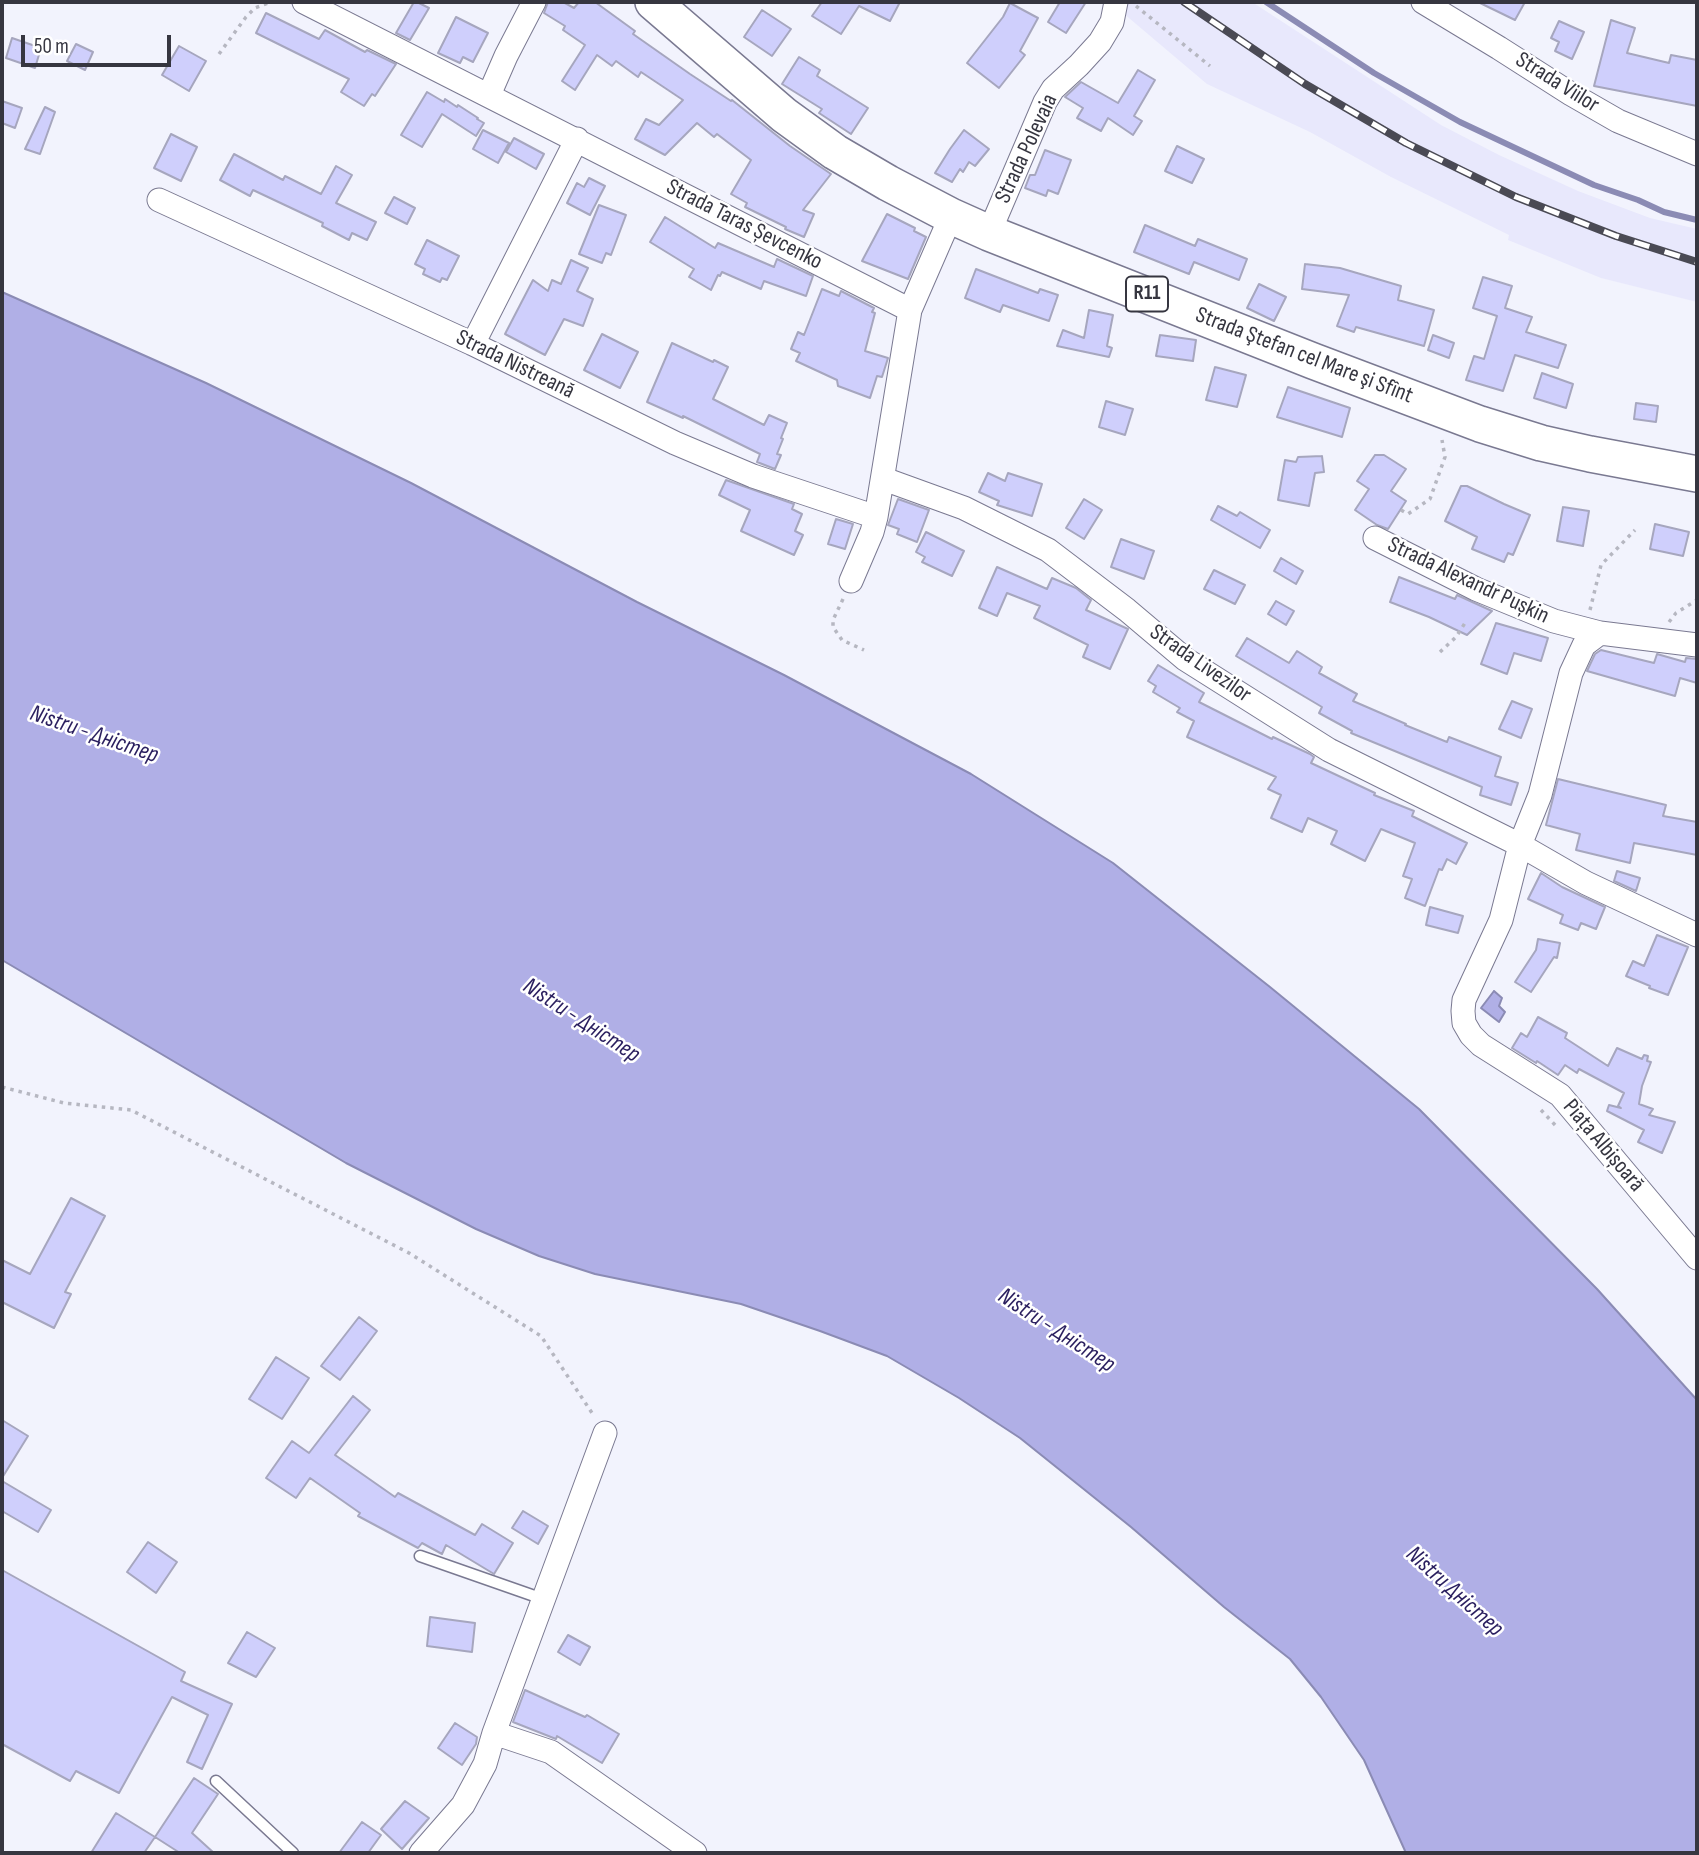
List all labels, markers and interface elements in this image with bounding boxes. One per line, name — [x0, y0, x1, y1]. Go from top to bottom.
scale bar — [24, 21, 175, 65]
text: 50 m — [34, 34, 69, 59]
street label: Strada Viilor — [1510, 47, 1604, 119]
street label: Strada Polevaia — [990, 90, 1064, 208]
street label: Strada Taras Șevcenko — [661, 174, 827, 276]
road number: R11 — [1126, 276, 1168, 312]
street label: Strada Ştefan cel Mare şi Sfînt — [1191, 302, 1417, 410]
street label: Strada Nistreană — [451, 324, 579, 406]
street label: Strada Alexandr Pușkin — [1383, 532, 1553, 630]
street label: Strada Livezilor — [1144, 619, 1256, 709]
water label: Nistru - Дністер — [26, 700, 162, 770]
water label: Nistru - Дністер — [517, 972, 645, 1070]
street label: Piața Albișoară — [1556, 1094, 1650, 1198]
water label: Nistru - Дністер — [992, 1282, 1120, 1380]
water label: Nistru Дністер — [1399, 1541, 1509, 1643]

